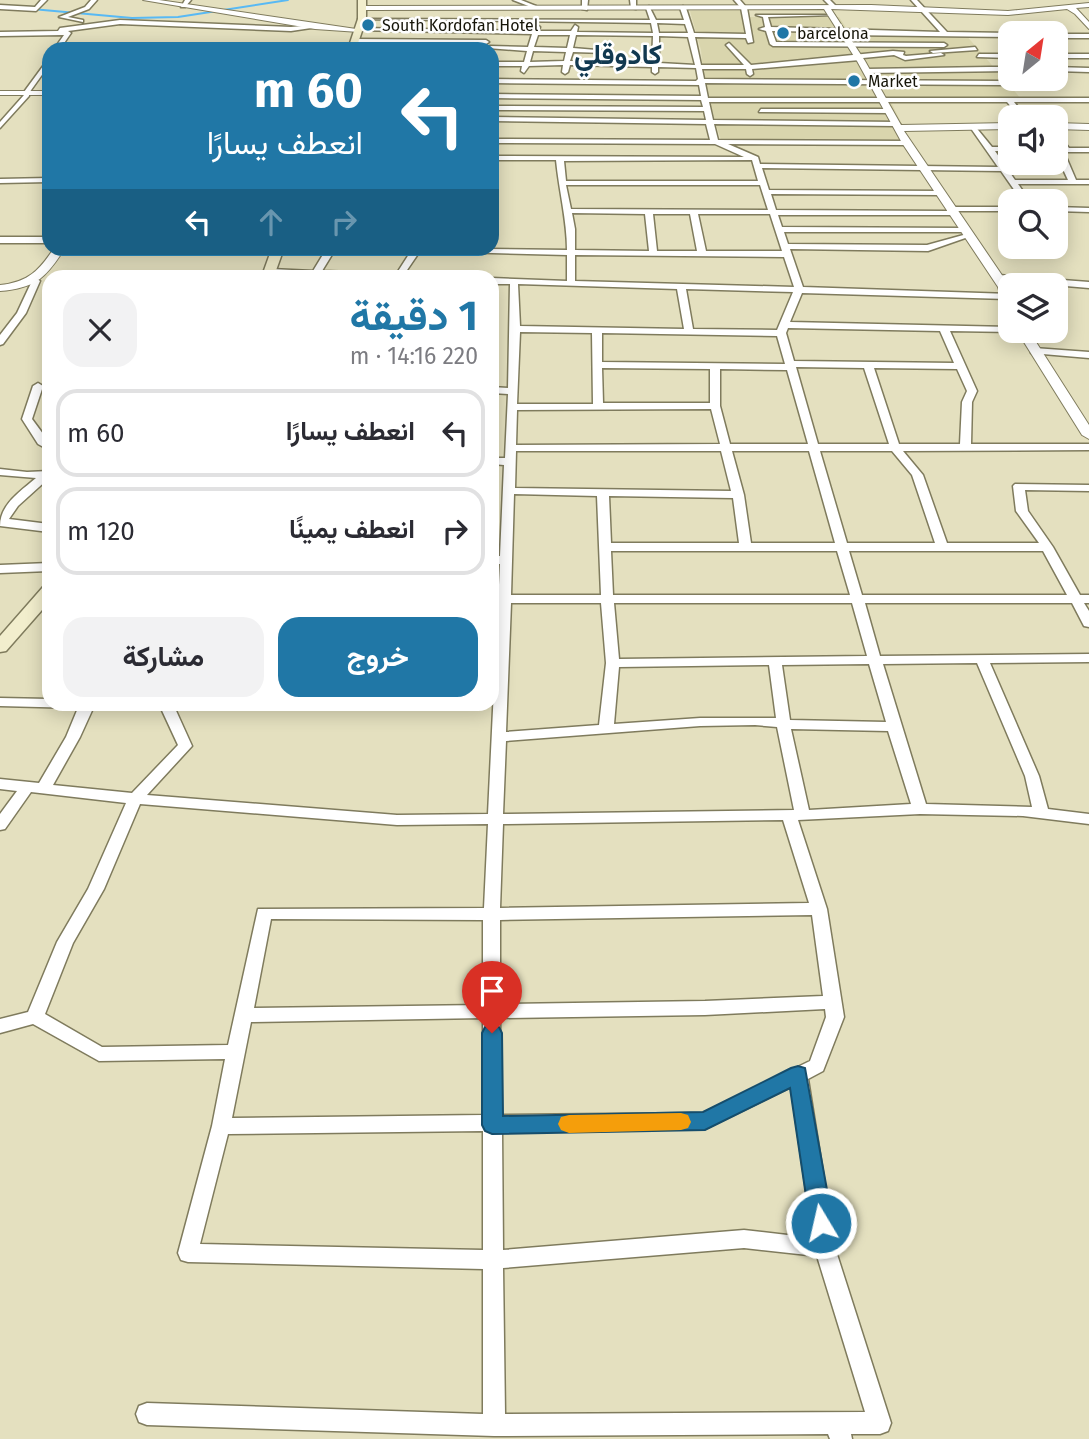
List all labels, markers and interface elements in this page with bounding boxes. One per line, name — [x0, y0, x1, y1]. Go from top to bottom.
place label: South Kordofan Hotel — [382, 16, 539, 35]
marker: South Kordofan Hotel — [360, 17, 376, 33]
north arrow — [998, 21, 1068, 91]
map controls — [998, 21, 1068, 343]
place label: barcelona — [797, 24, 869, 43]
marker: barcelona — [775, 25, 791, 41]
district label: كادوقلي — [574, 38, 662, 78]
text: 60 m — [254, 61, 363, 120]
icon: left — [387, 70, 478, 161]
place label: Market — [868, 72, 918, 91]
marker: Market — [846, 73, 862, 89]
button: sound — [998, 105, 1068, 175]
text: انعطف يسارًا — [207, 124, 363, 162]
button: search — [998, 189, 1068, 259]
icon: left — [179, 203, 217, 241]
icon: ahead — [252, 203, 290, 241]
icon: right — [325, 203, 363, 241]
button: layers — [998, 273, 1068, 343]
text: 1 دقيقة — [350, 291, 478, 341]
button: close — [63, 293, 137, 367]
text: 220 m · 14:16 — [350, 342, 478, 370]
icon: left — [436, 414, 474, 452]
text: انعطف يسارًا — [286, 416, 415, 447]
text: 60 m — [67, 418, 125, 449]
icon: right — [436, 512, 474, 550]
text: انعطف يمينًا — [289, 514, 415, 545]
text: 120 m — [67, 516, 135, 547]
button: مشاركة — [63, 617, 264, 697]
button: خروج — [278, 617, 478, 697]
pin — [462, 961, 522, 1033]
icon: arrive — [473, 972, 511, 1010]
position arrow — [784, 1186, 858, 1260]

